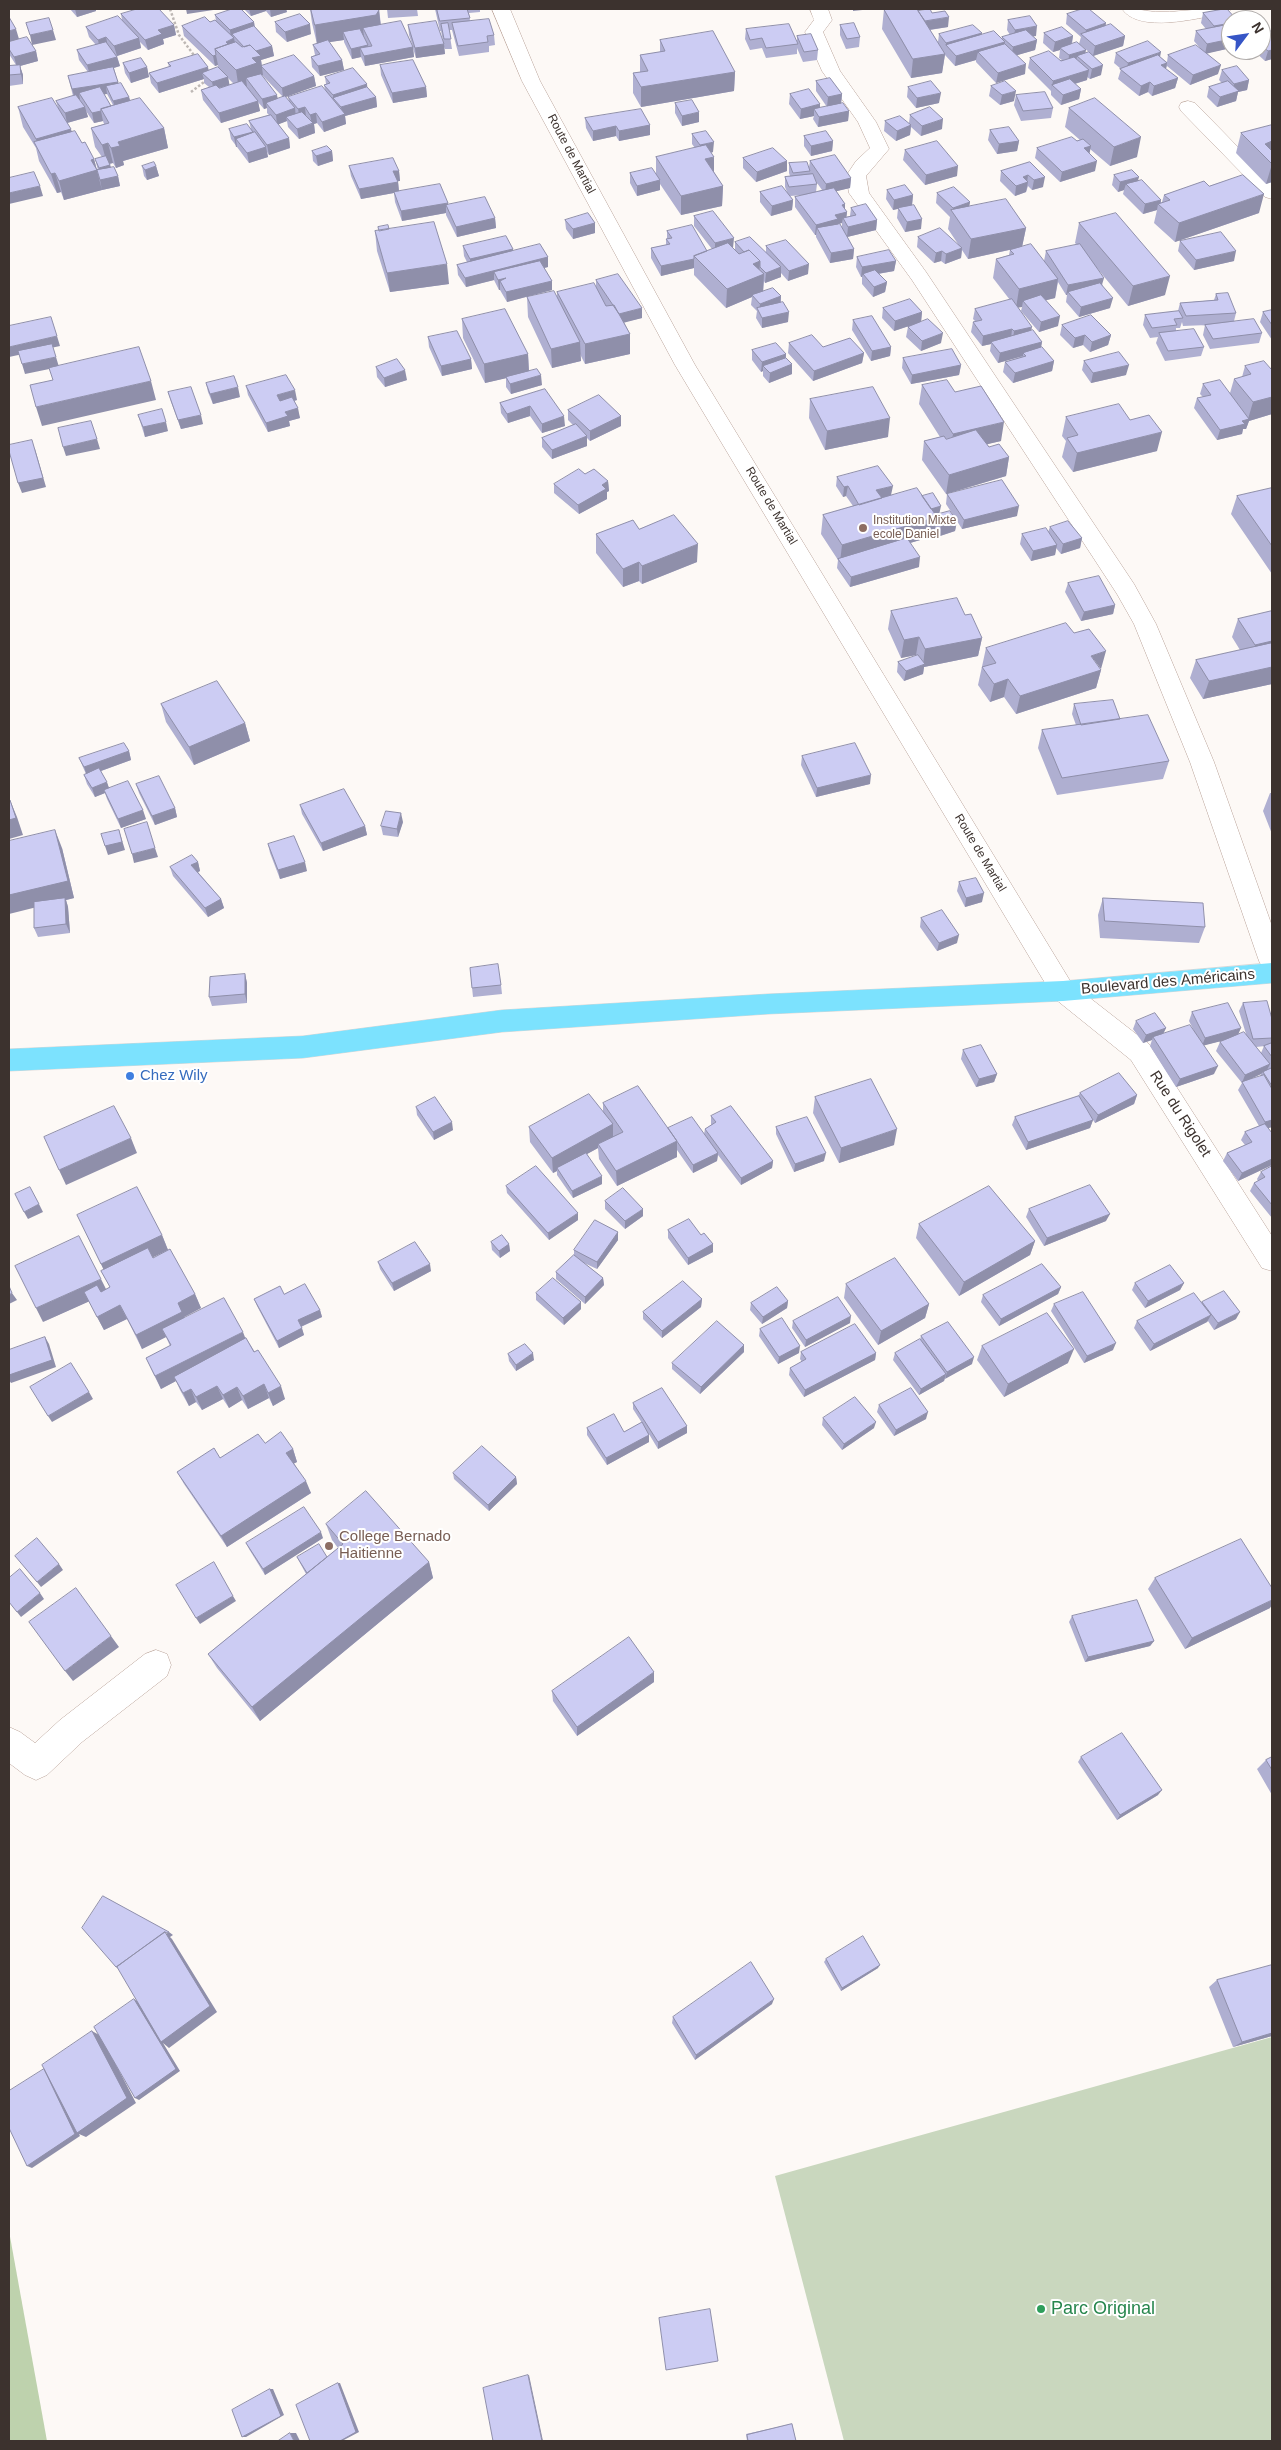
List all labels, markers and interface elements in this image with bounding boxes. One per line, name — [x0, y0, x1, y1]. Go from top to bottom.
north arrow — [1221, 10, 1271, 60]
text: N — [1249, 19, 1267, 36]
street label: Route de Martial — [544, 112, 598, 196]
street label: Route de Martial — [742, 465, 800, 547]
place label: Institution Mixte ecole Daniel — [873, 514, 956, 542]
marker: Institution Mixte ecole Daniel — [857, 522, 869, 534]
street label: Route de Martial — [951, 812, 1009, 894]
street label: Boulevard des Américains — [1080, 965, 1256, 999]
place label: Chez Wily — [140, 1067, 208, 1085]
street label: Rue du Rigolet — [1145, 1067, 1215, 1161]
marker: Chez Wily — [124, 1070, 136, 1082]
place label: College Bernado Haitienne — [339, 1528, 451, 1563]
marker: College Bernado Haitienne — [323, 1540, 335, 1552]
place label: Parc Original — [1051, 2298, 1155, 2320]
marker: Parc Original — [1035, 2303, 1047, 2315]

